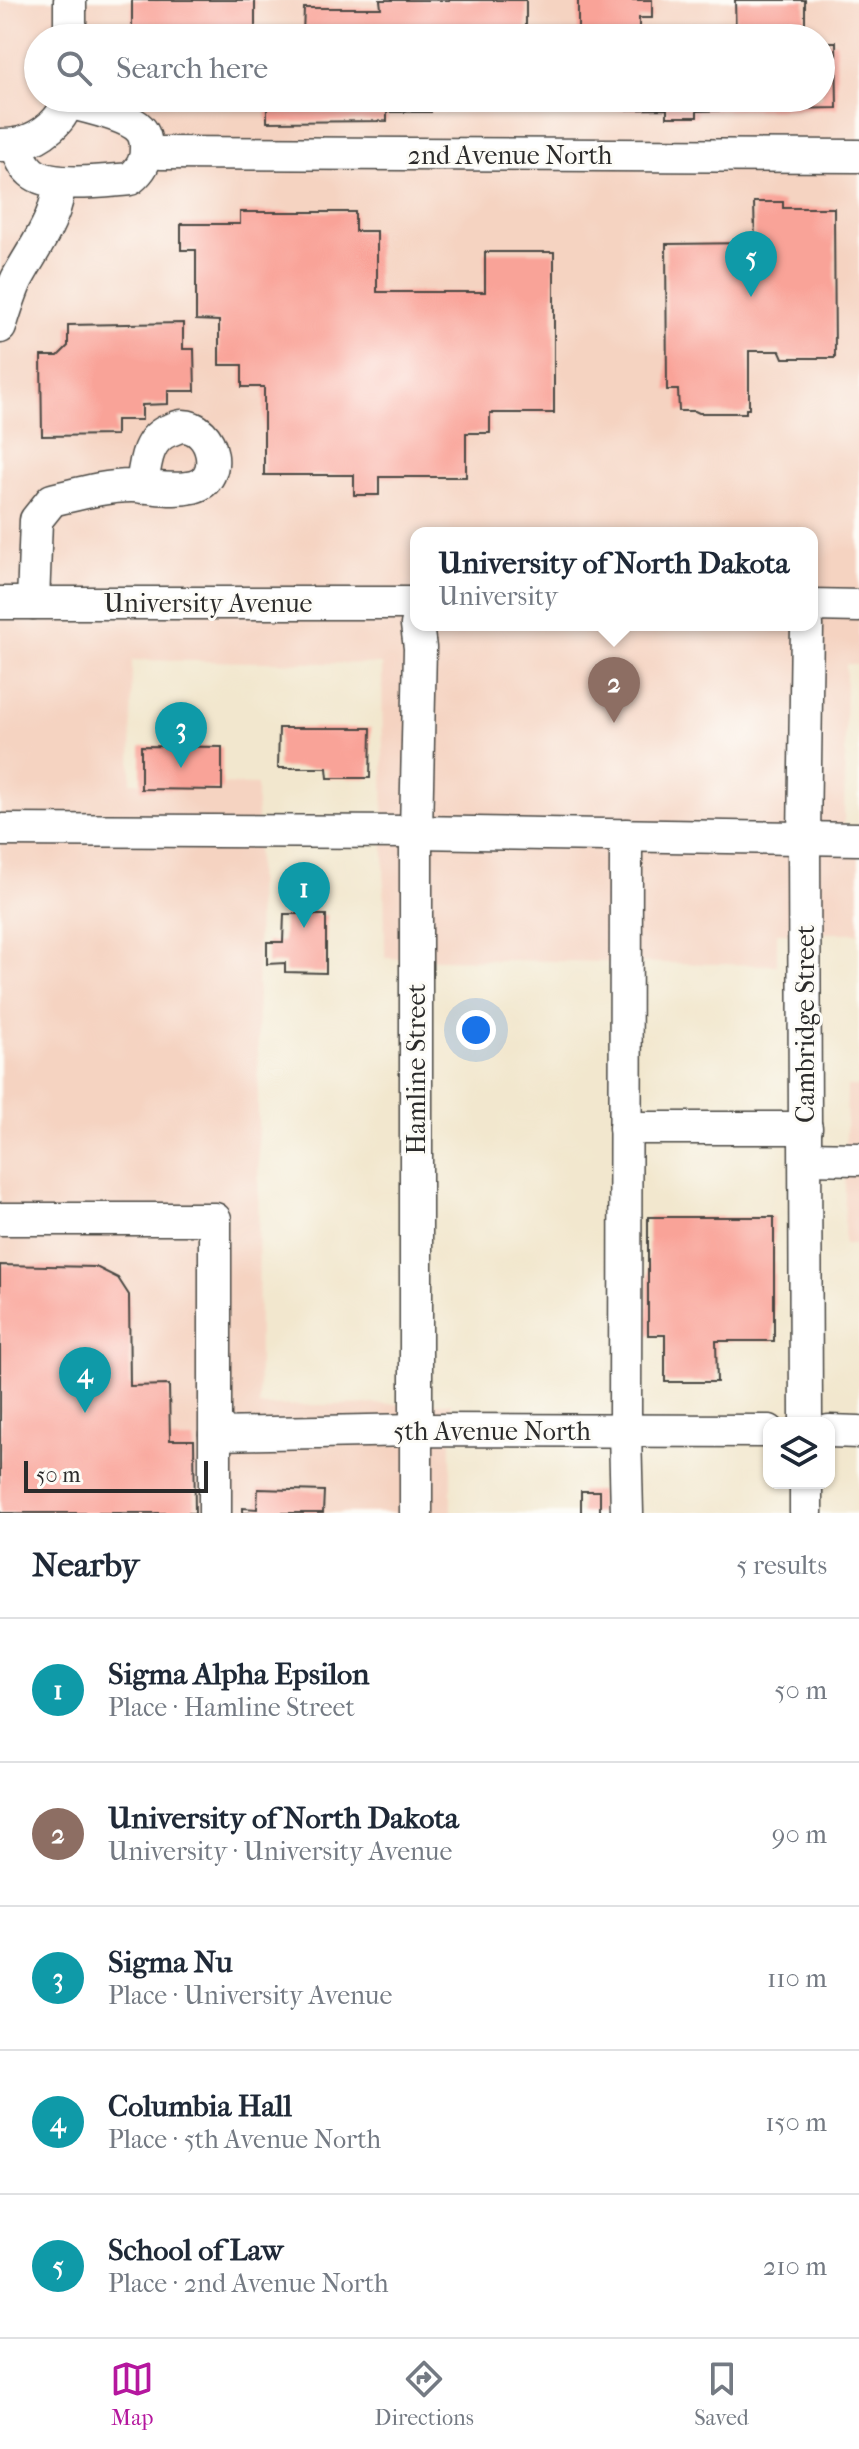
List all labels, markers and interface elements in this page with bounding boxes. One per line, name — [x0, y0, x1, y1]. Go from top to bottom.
search box — [24, 24, 835, 112]
icon: search — [52, 46, 96, 90]
text: Search here — [116, 51, 268, 86]
street label: 2nd Avenue North — [408, 140, 613, 171]
pin: 5 — [725, 231, 777, 297]
popup — [410, 527, 818, 631]
text: University of North Dakota — [439, 546, 789, 581]
text: University — [439, 581, 558, 612]
street label: University Avenue — [104, 588, 312, 619]
pin: 2 — [588, 657, 640, 723]
pin: 3 — [155, 702, 207, 768]
pin: 1 — [278, 862, 330, 928]
street label: Cambridge Street — [790, 924, 821, 1123]
street label: Hamline Street — [401, 983, 432, 1155]
your location — [456, 1010, 496, 1050]
pin: 4 — [59, 1347, 111, 1413]
street label: 5th Avenue North — [393, 1416, 591, 1447]
map controls — [763, 1417, 835, 1489]
button: layers — [763, 1417, 835, 1489]
scale bar — [24, 1457, 208, 1493]
text: 50 m — [36, 1462, 81, 1488]
text: Nearby — [32, 1545, 139, 1585]
text: 5 results — [736, 1550, 827, 1581]
text: Sigma Alpha Epsilon — [108, 1657, 369, 1692]
text: 1 — [53, 1675, 63, 1706]
text: 50 m — [774, 1675, 827, 1706]
text: Place · Hamline Street — [108, 1692, 355, 1723]
text: University of North Dakota — [108, 1801, 459, 1836]
text: 2 — [51, 1819, 65, 1850]
text: 90 m — [772, 1819, 827, 1850]
text: University · University Avenue — [108, 1836, 452, 1867]
text: Sigma Nu — [108, 1945, 233, 1980]
text: 3 — [53, 1963, 63, 1994]
text: 110 m — [767, 1963, 827, 1994]
text: Place · University Avenue — [108, 1980, 392, 2011]
text: Columbia Hall — [108, 2089, 292, 2124]
text: 4 — [50, 2107, 66, 2138]
text: 150 m — [765, 2107, 827, 2138]
text: Place · 5th Avenue North — [108, 2124, 381, 2155]
text: School of Law — [108, 2233, 283, 2268]
text: 5 — [52, 2251, 64, 2282]
text: 210 m — [763, 2251, 827, 2282]
text: Place · 2nd Avenue North — [108, 2268, 389, 2299]
tab: Map — [110, 2357, 154, 2431]
tab: Directions — [375, 2357, 474, 2431]
tab: Saved — [694, 2357, 749, 2431]

